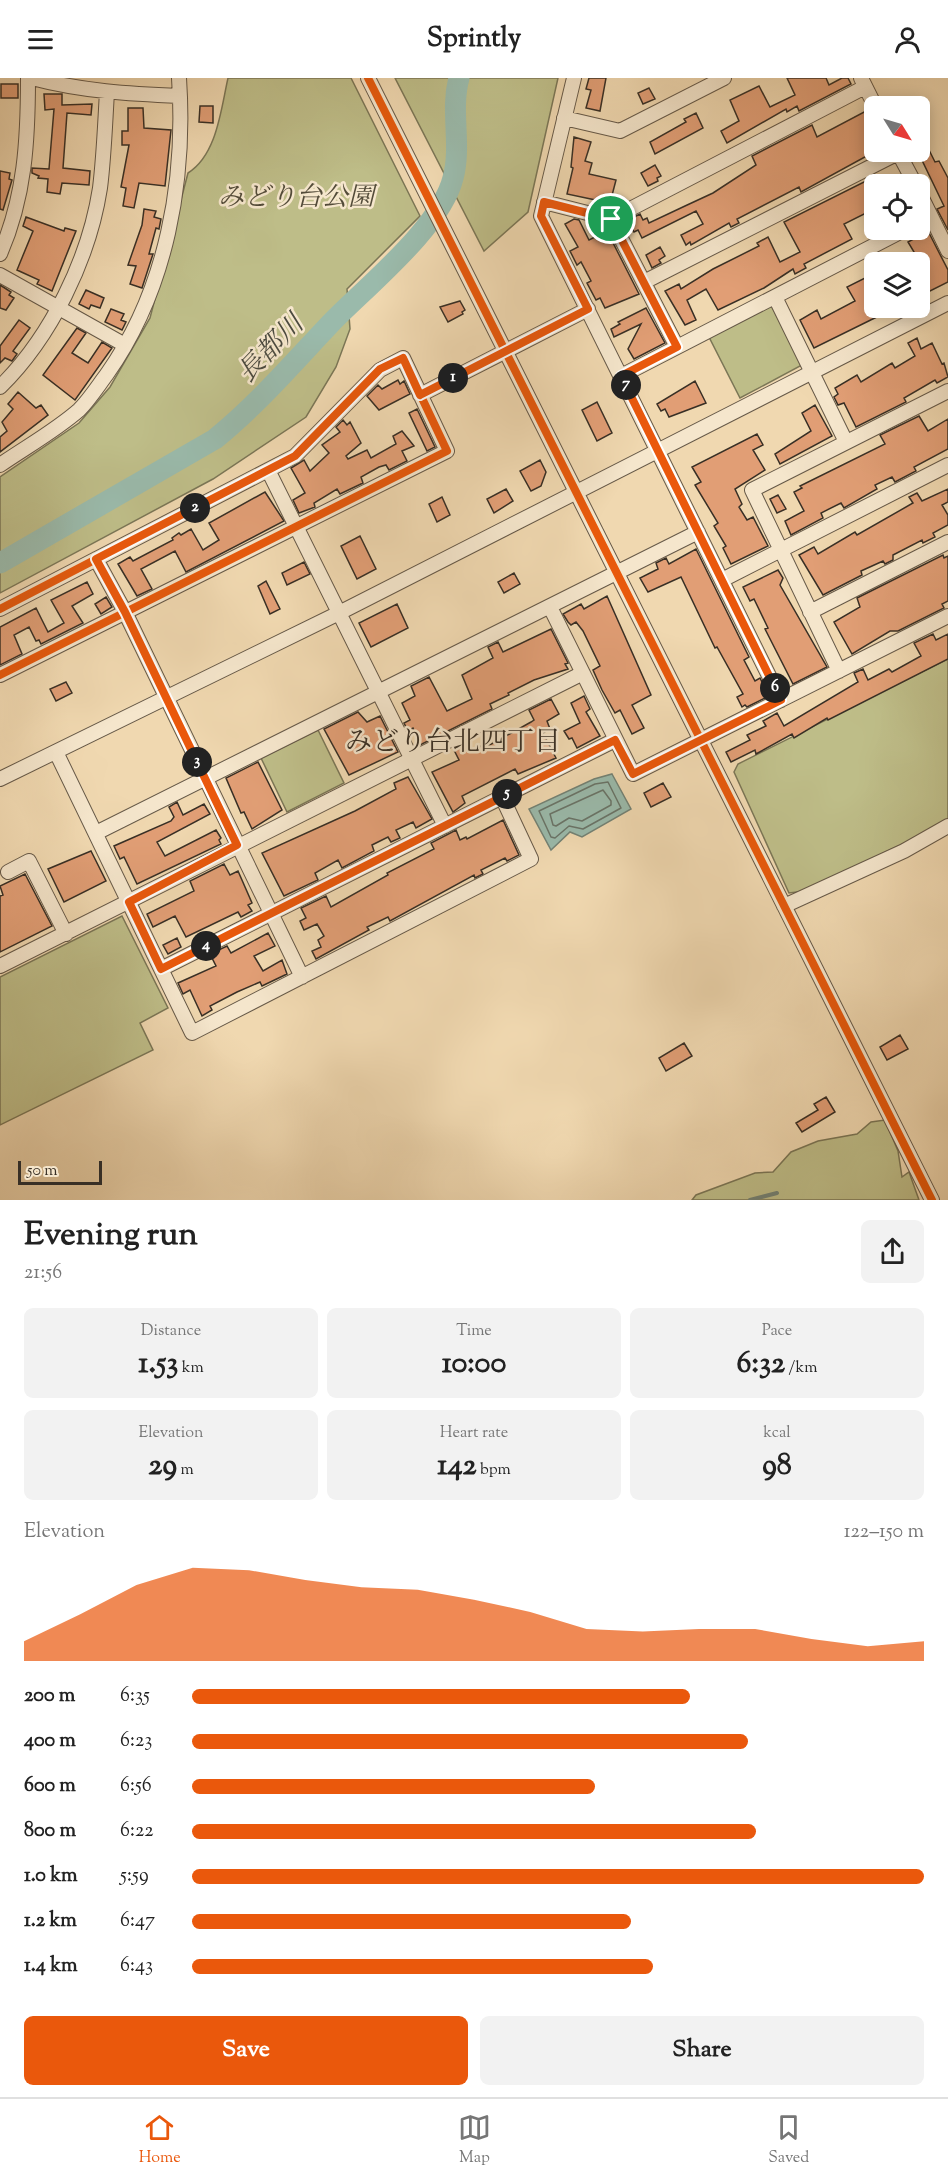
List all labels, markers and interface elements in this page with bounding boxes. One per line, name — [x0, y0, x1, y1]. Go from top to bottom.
text: Sprintly — [427, 20, 521, 59]
icon: menu — [24, 23, 57, 56]
icon: person — [891, 23, 924, 56]
north arrow — [864, 96, 930, 162]
map controls — [864, 96, 930, 318]
button: locate — [864, 174, 930, 240]
park label: みどり台公園 — [218, 180, 378, 217]
pin — [585, 193, 636, 244]
icon: arrive — [594, 202, 627, 235]
button: layers — [864, 252, 930, 318]
water label: 長都川 — [230, 305, 316, 392]
pin: 1 — [438, 363, 468, 393]
text: 1 — [450, 366, 456, 389]
pin: 7 — [611, 370, 641, 400]
text: 7 — [622, 373, 630, 396]
pin: 2 — [180, 493, 210, 523]
text: 2 — [191, 496, 199, 519]
pin: 6 — [760, 673, 790, 703]
text: 6 — [771, 676, 779, 699]
district label: みどり台北四丁目 — [345, 724, 561, 763]
pin: 3 — [182, 747, 212, 777]
text: 3 — [194, 750, 200, 773]
pin: 5 — [492, 779, 522, 809]
text: 5 — [504, 782, 510, 805]
pin: 4 — [191, 931, 221, 961]
text: 4 — [202, 934, 210, 957]
scale bar — [18, 1158, 102, 1186]
text: 50 m — [27, 1160, 58, 1183]
text: Evening run — [24, 1212, 198, 1260]
button: share — [861, 1220, 924, 1283]
text: 21:56 — [24, 1259, 62, 1288]
text: Distance — [141, 1320, 201, 1343]
text: Time — [456, 1320, 492, 1343]
text: Pace — [762, 1320, 792, 1343]
text: 1.53 — [138, 1343, 178, 1386]
text: 10:00 — [442, 1343, 506, 1386]
text: 6:32 — [737, 1343, 785, 1386]
text: km — [178, 1357, 204, 1380]
text: /km — [785, 1357, 817, 1380]
text: Elevation — [139, 1422, 203, 1445]
text: Heart rate — [440, 1422, 508, 1445]
text: kcal — [763, 1422, 791, 1445]
text: 29 — [148, 1445, 177, 1488]
text: 142 — [437, 1445, 477, 1488]
text: 98 — [762, 1445, 792, 1488]
text: m — [177, 1459, 194, 1482]
text: bpm — [477, 1459, 511, 1482]
text: Elevation — [24, 1518, 105, 1547]
text: 122–150 m — [844, 1518, 924, 1547]
text: 200 m — [24, 1682, 75, 1711]
text: 6:35 — [120, 1682, 150, 1711]
text: 400 m — [24, 1727, 76, 1756]
text: 6:23 — [120, 1727, 152, 1756]
text: 600 m — [24, 1772, 76, 1801]
text: 6:56 — [120, 1772, 152, 1801]
text: 800 m — [24, 1817, 76, 1846]
text: 6:22 — [120, 1817, 154, 1846]
text: 1.0 km — [24, 1862, 78, 1891]
text: 5:59 — [120, 1862, 149, 1891]
text: 1.2 km — [24, 1907, 77, 1936]
text: 6:47 — [120, 1907, 155, 1936]
text: 1.4 km — [24, 1952, 78, 1981]
text: 6:43 — [120, 1952, 153, 1981]
button: Save — [24, 2016, 468, 2085]
button: Share — [480, 2016, 924, 2085]
tab: Home — [139, 2111, 181, 2170]
tab: Map — [458, 2111, 491, 2170]
tab: Saved — [768, 2111, 809, 2170]

